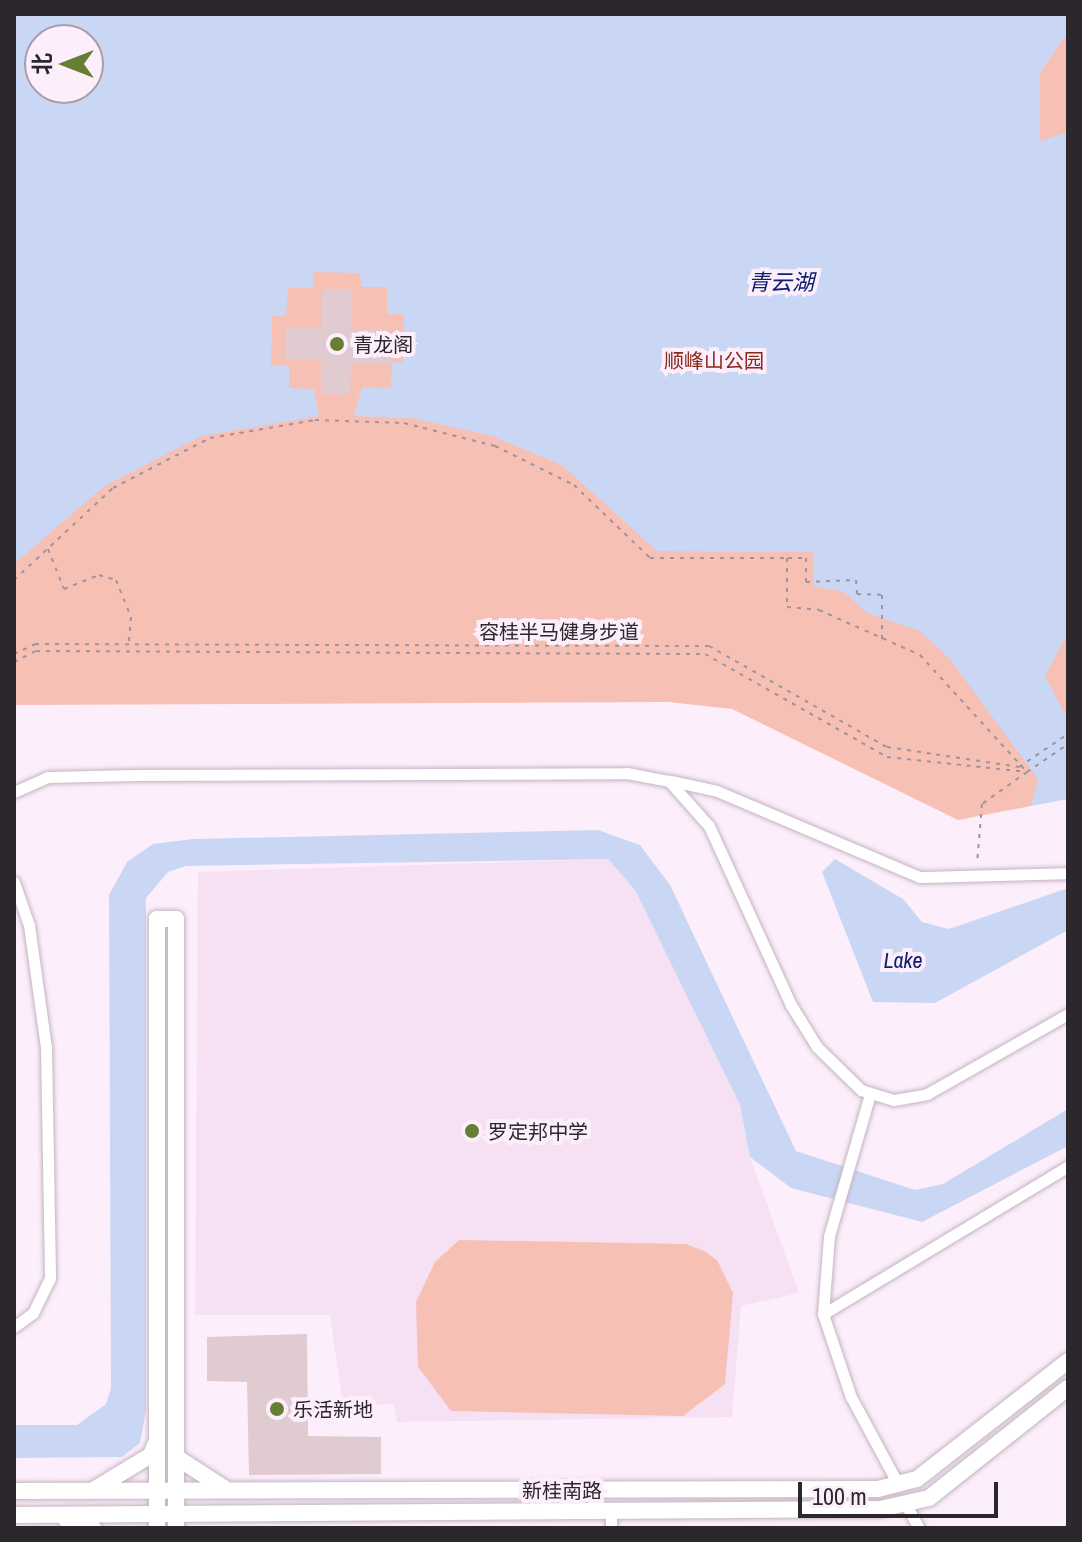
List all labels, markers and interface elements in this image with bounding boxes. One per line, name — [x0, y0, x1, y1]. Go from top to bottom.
north arrow — [24, 24, 104, 104]
text: 北 — [27, 53, 57, 75]
water label: 青云湖 — [748, 270, 814, 296]
place label: 青龙阁 — [353, 332, 413, 356]
marker: 青龙阁 — [328, 335, 346, 353]
park label: 顺峰山公园 — [664, 348, 764, 372]
street label: 容桂半马健身步道 — [479, 619, 639, 643]
water label: Lake — [883, 948, 923, 974]
place label: 罗定邦中学 — [488, 1119, 588, 1143]
marker: 罗定邦中学 — [463, 1122, 481, 1140]
place label: 乐活新地 — [293, 1397, 373, 1421]
marker: 乐活新地 — [268, 1400, 286, 1418]
scale bar — [802, 1466, 1002, 1516]
street label: 新桂南路 — [522, 1478, 602, 1502]
text: 100 m — [812, 1480, 867, 1512]

